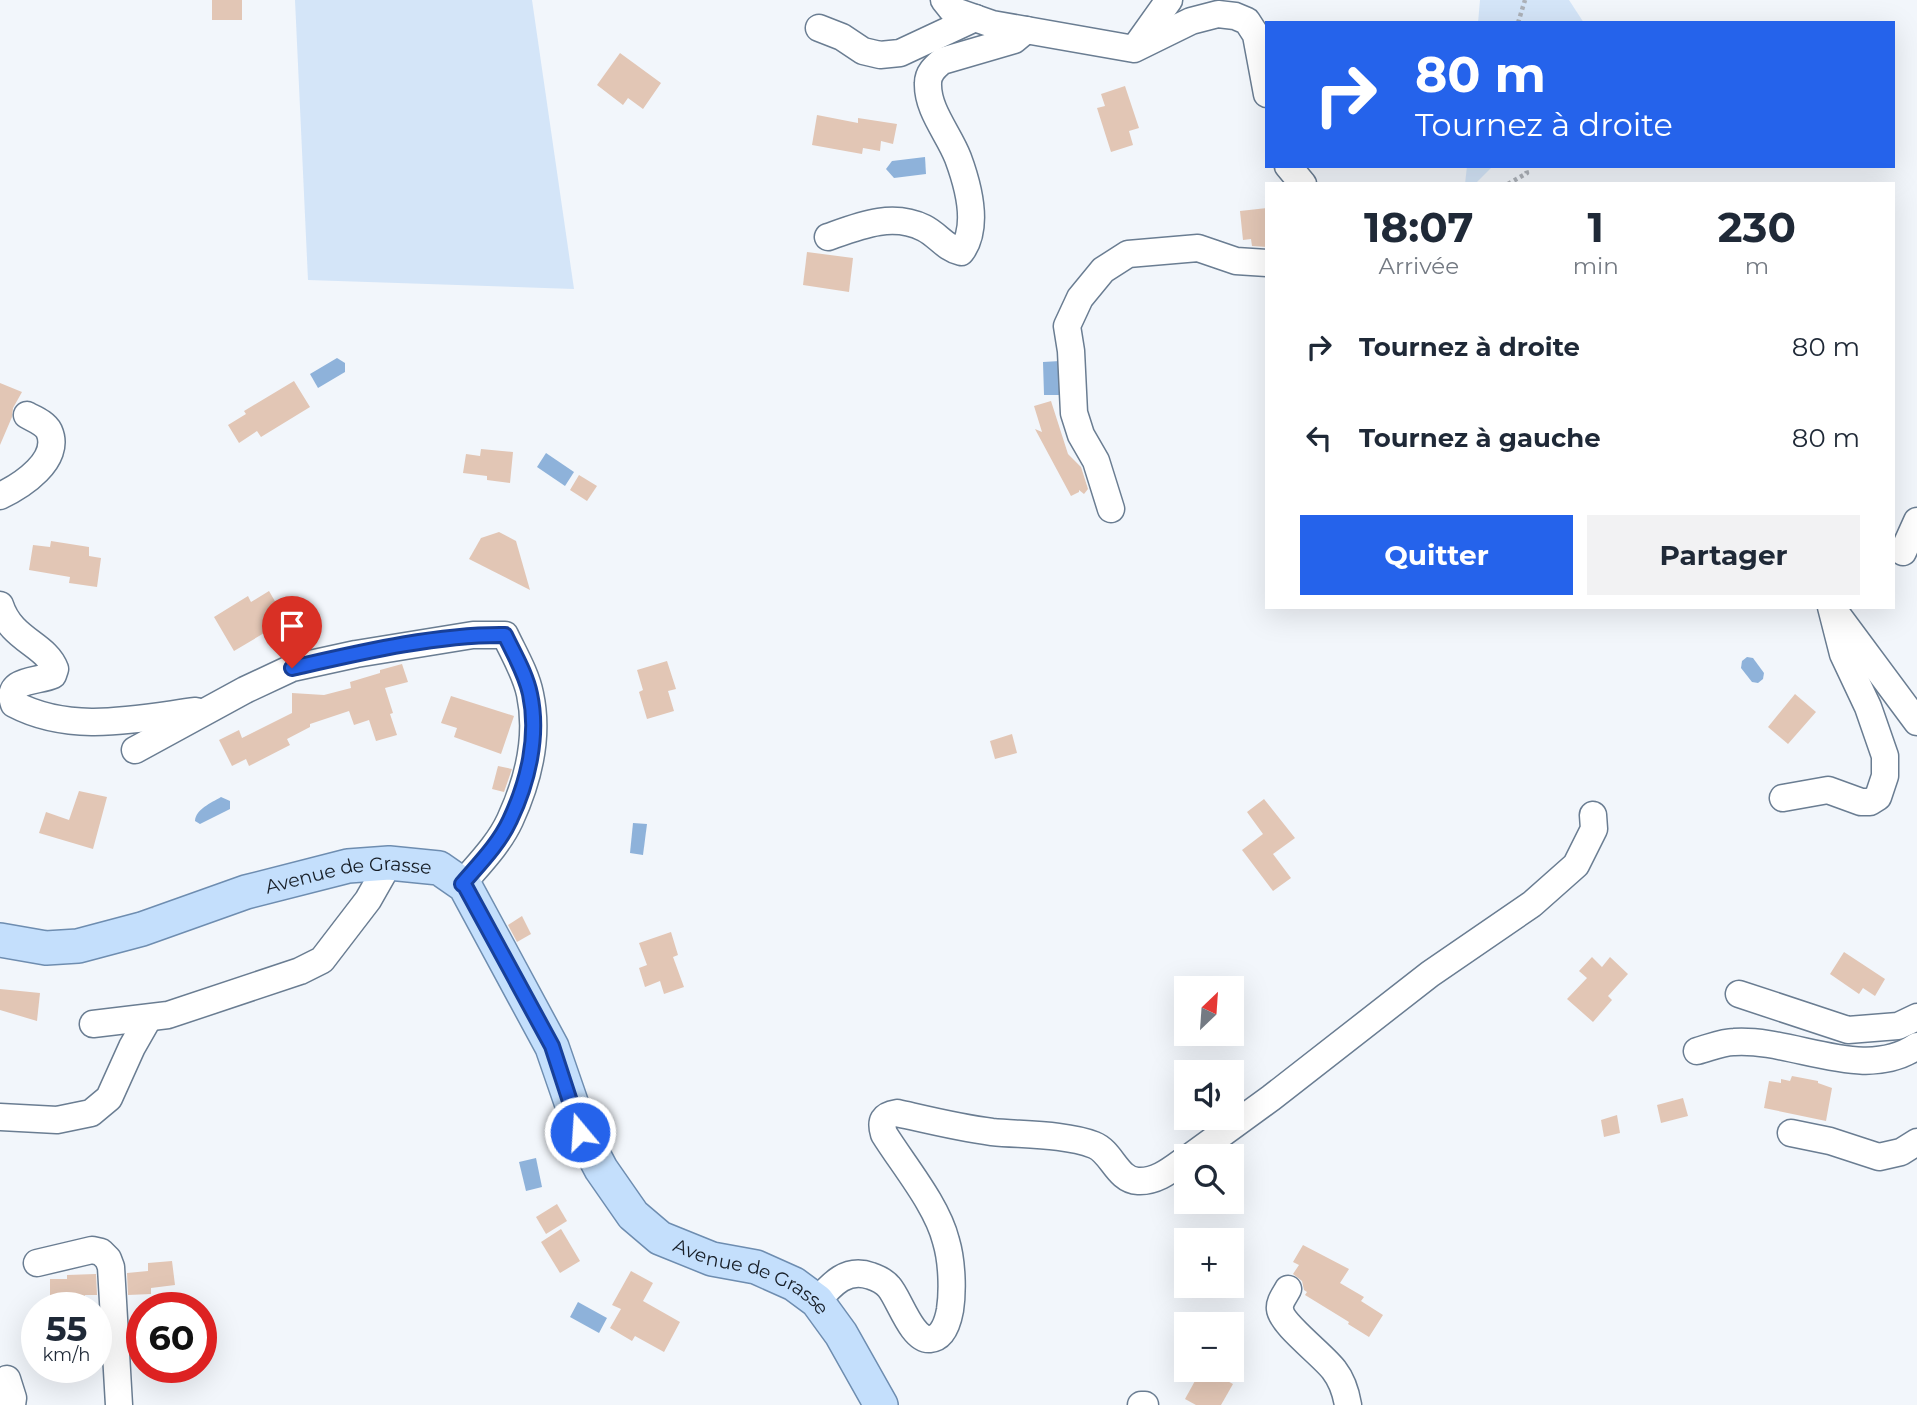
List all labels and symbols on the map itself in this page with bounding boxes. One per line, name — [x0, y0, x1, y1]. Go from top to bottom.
pin — [262, 596, 322, 668]
street label: Avenue de Grasse — [263, 851, 433, 898]
north arrow — [1174, 976, 1244, 1046]
position arrow — [543, 1095, 617, 1169]
street label: Avenue de Grasse — [670, 1233, 834, 1319]
speed limit sign: 60 — [126, 1292, 217, 1383]

